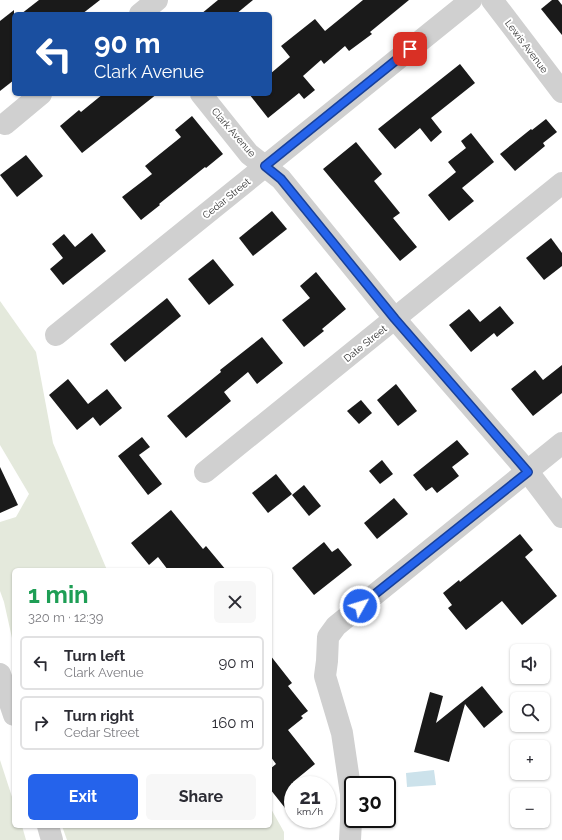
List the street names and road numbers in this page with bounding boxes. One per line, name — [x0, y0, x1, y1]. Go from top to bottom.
street label: Lewis Avenue — [503, 17, 550, 75]
street label: Clark Avenue — [209, 106, 258, 159]
street label: Cedar Street — [200, 175, 253, 221]
street label: Date Street — [342, 322, 389, 364]

